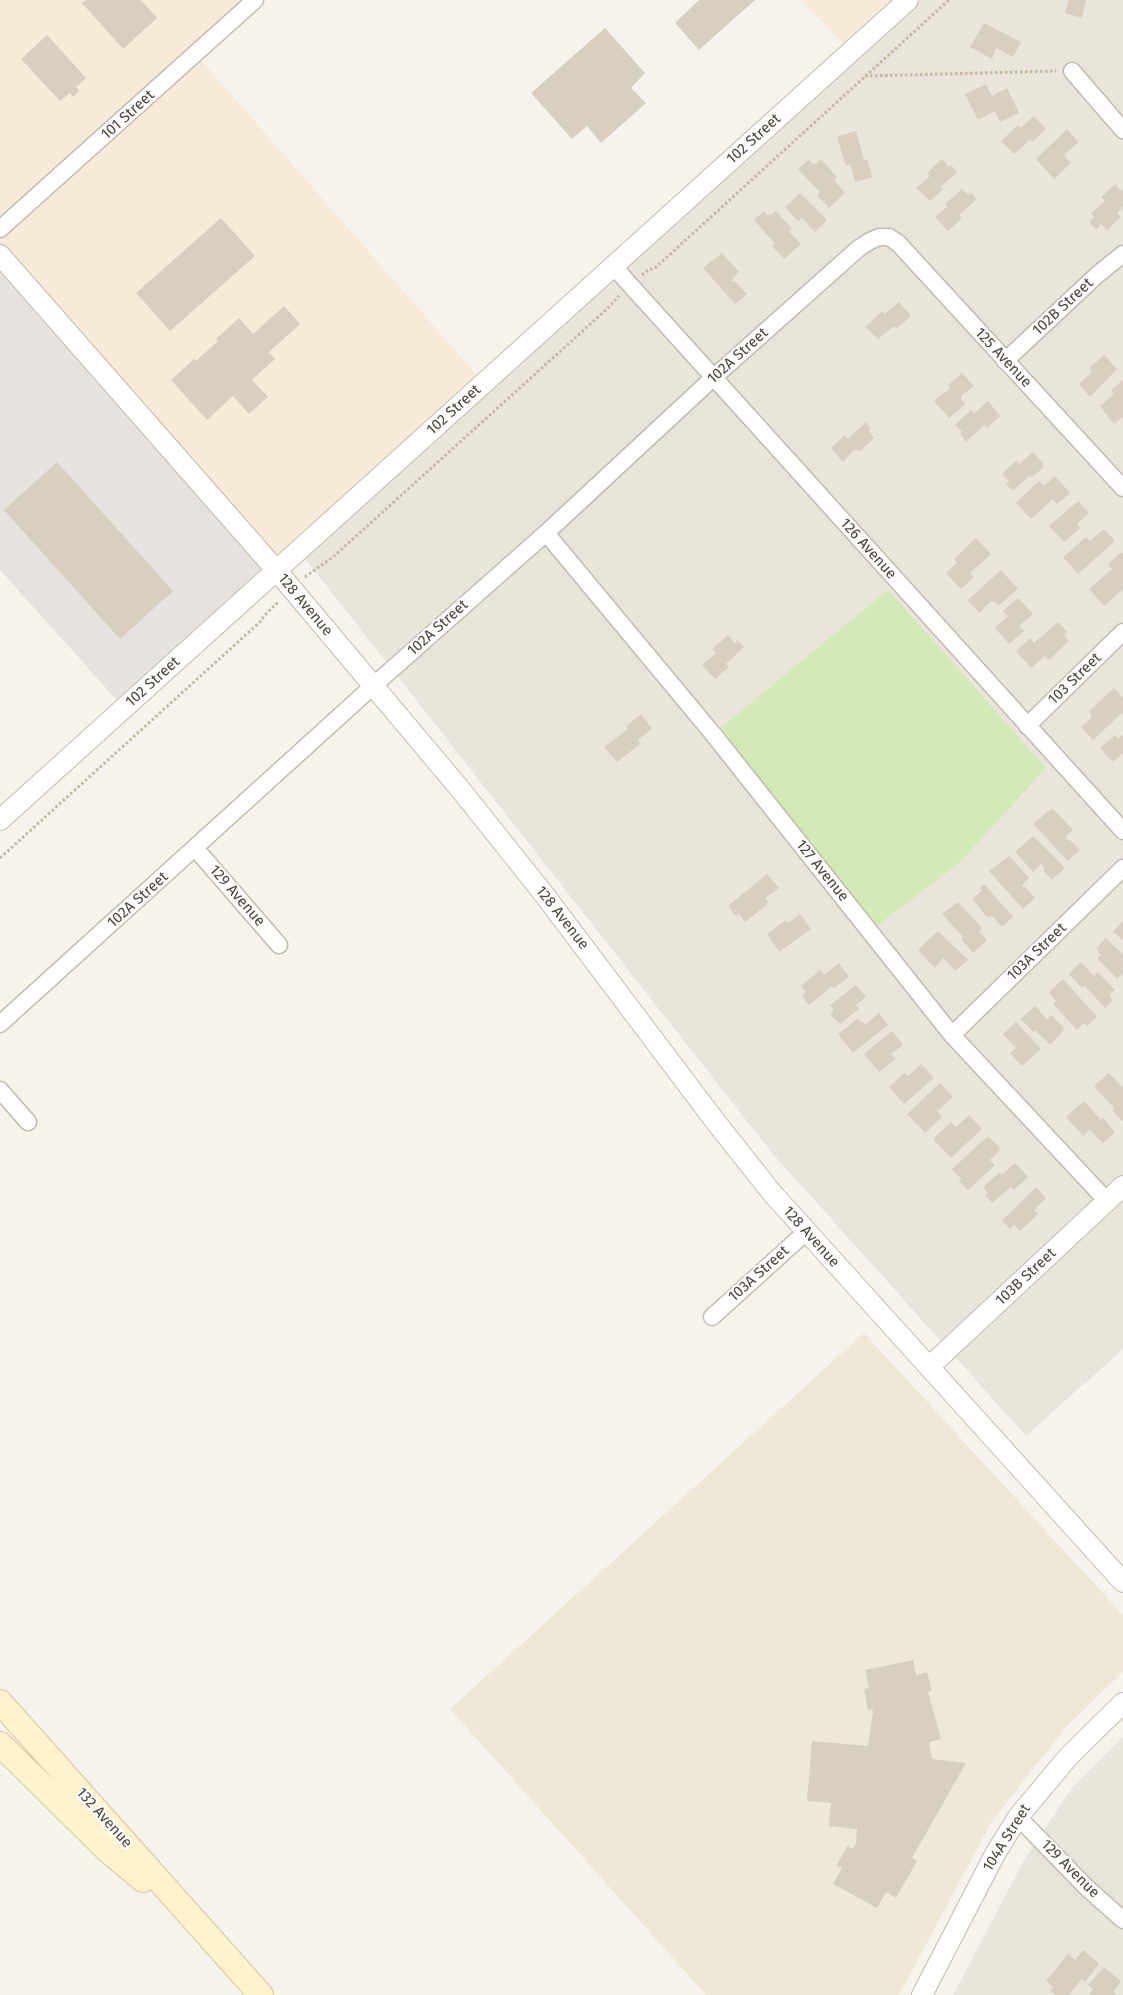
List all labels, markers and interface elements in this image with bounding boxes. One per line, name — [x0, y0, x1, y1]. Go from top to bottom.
street label: 101 Street — [98, 86, 158, 144]
street label: 102 Street — [723, 110, 785, 168]
street label: 102B Street — [1029, 275, 1097, 339]
street label: 102A Street — [704, 324, 772, 388]
street label: 125 Avenue — [971, 324, 1035, 392]
street label: 102 Street — [423, 381, 485, 439]
street label: 126 Avenue — [836, 515, 900, 583]
street label: 128 Avenue — [274, 570, 336, 640]
street label: 102A Street — [404, 596, 472, 660]
street label: 103 Street — [1045, 649, 1105, 709]
street label: 102 Street — [122, 653, 184, 711]
street label: 127 Avenue — [792, 837, 852, 905]
street label: 129 Avenue — [205, 862, 269, 930]
street label: 102A Street — [104, 868, 172, 932]
street label: 128 Avenue — [532, 883, 592, 953]
street label: 103A Street — [1004, 919, 1070, 985]
street label: 128 Avenue — [779, 1203, 843, 1271]
street label: 103A Street — [725, 1242, 793, 1306]
street label: 103B Street — [992, 1245, 1060, 1309]
street label: 132 Avenue — [72, 1784, 136, 1852]
street label: 104A Street — [979, 1801, 1035, 1875]
street label: 129 Avenue — [1037, 1836, 1103, 1902]

